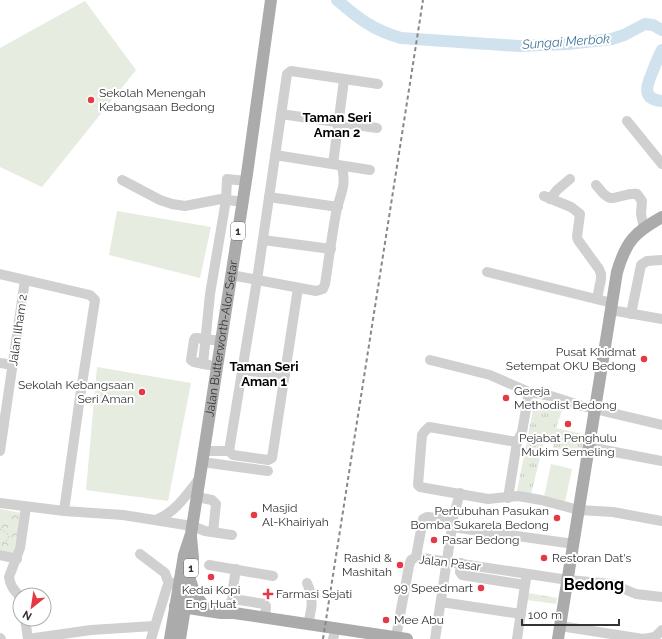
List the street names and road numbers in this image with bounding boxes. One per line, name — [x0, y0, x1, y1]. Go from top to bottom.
road number: 1 — [231, 222, 245, 240]
street label: Jalan Butterworth-Alor Setar — [202, 259, 241, 418]
street label: Jalan Ilham 2 — [6, 293, 30, 367]
street label: Jalan Pasar — [418, 552, 483, 574]
road number: 1 — [184, 559, 198, 577]

